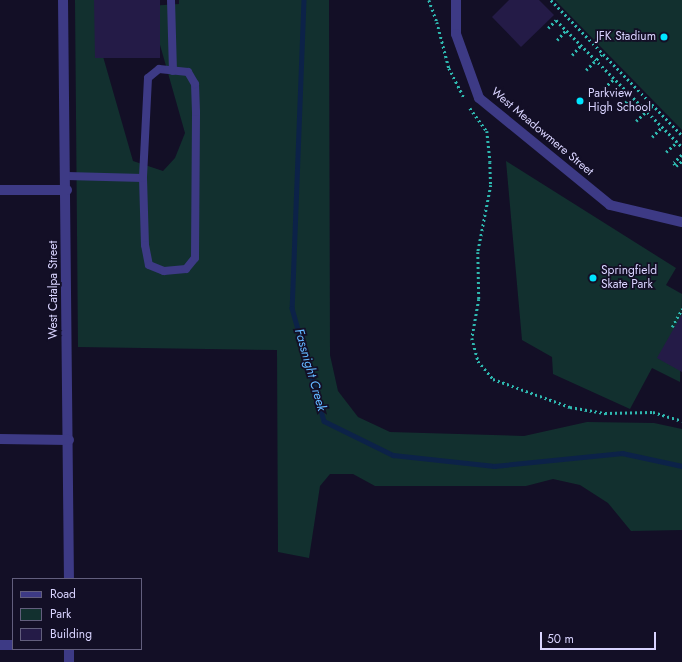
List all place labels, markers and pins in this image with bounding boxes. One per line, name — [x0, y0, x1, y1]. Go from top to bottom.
place label: JFK Stadium — [596, 30, 656, 44]
marker: JFK Stadium — [659, 32, 669, 42]
place label: Parkview High School — [588, 87, 651, 115]
marker: Parkview High School — [575, 96, 585, 106]
place label: Springfield Skate Park — [601, 264, 657, 292]
marker: Springfield Skate Park — [588, 273, 598, 283]

